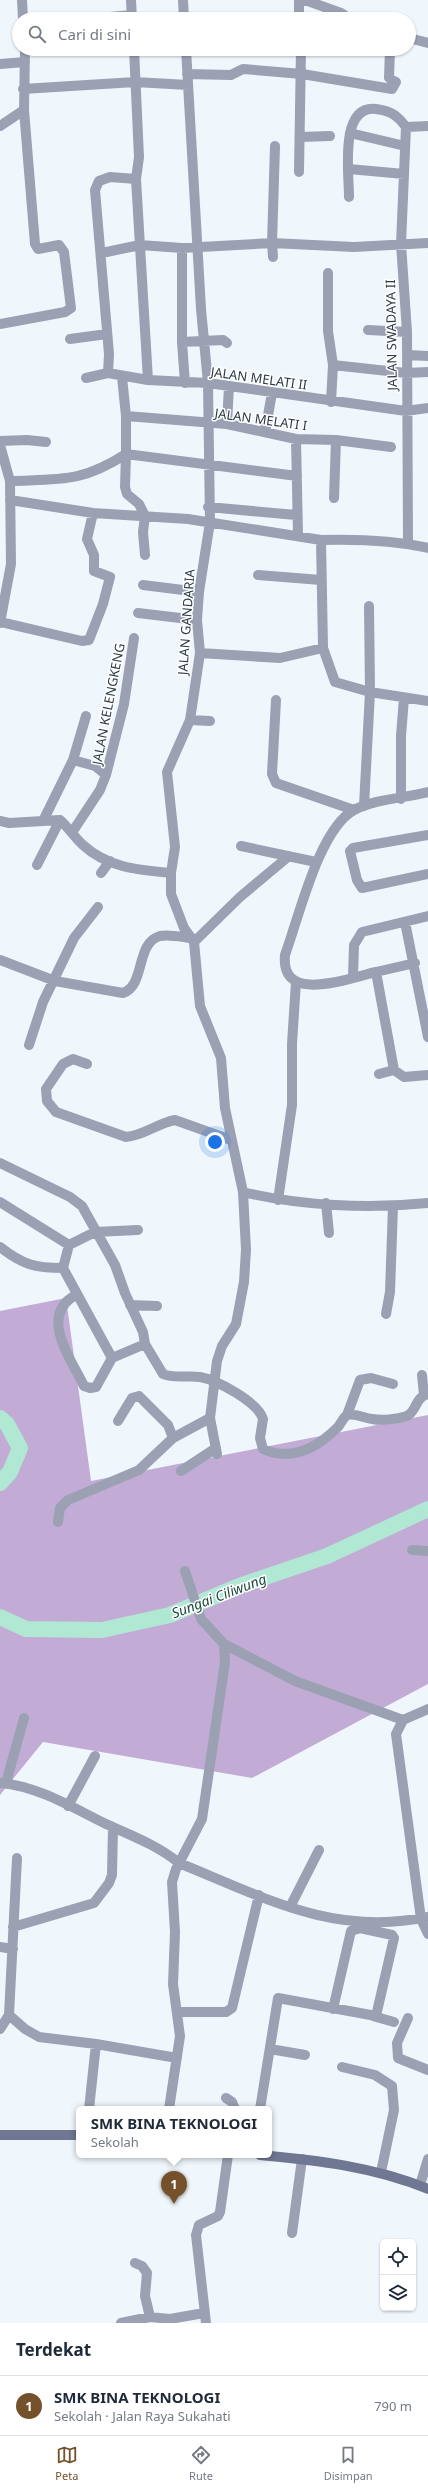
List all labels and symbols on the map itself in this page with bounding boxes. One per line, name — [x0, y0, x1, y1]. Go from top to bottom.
street label: JALAN SWADAYA II — [381, 279, 401, 393]
street label: JALAN MELATI II — [208, 362, 308, 394]
street label: JALAN MELATI I — [212, 403, 308, 434]
street label: JALAN GANDARIA — [173, 568, 199, 678]
street label: JALAN KELENGKENG — [87, 642, 129, 768]
your location — [205, 1132, 225, 1152]
water label: Sungai Ciliwung — [169, 1569, 269, 1622]
pin: 1 — [161, 2171, 187, 2204]

